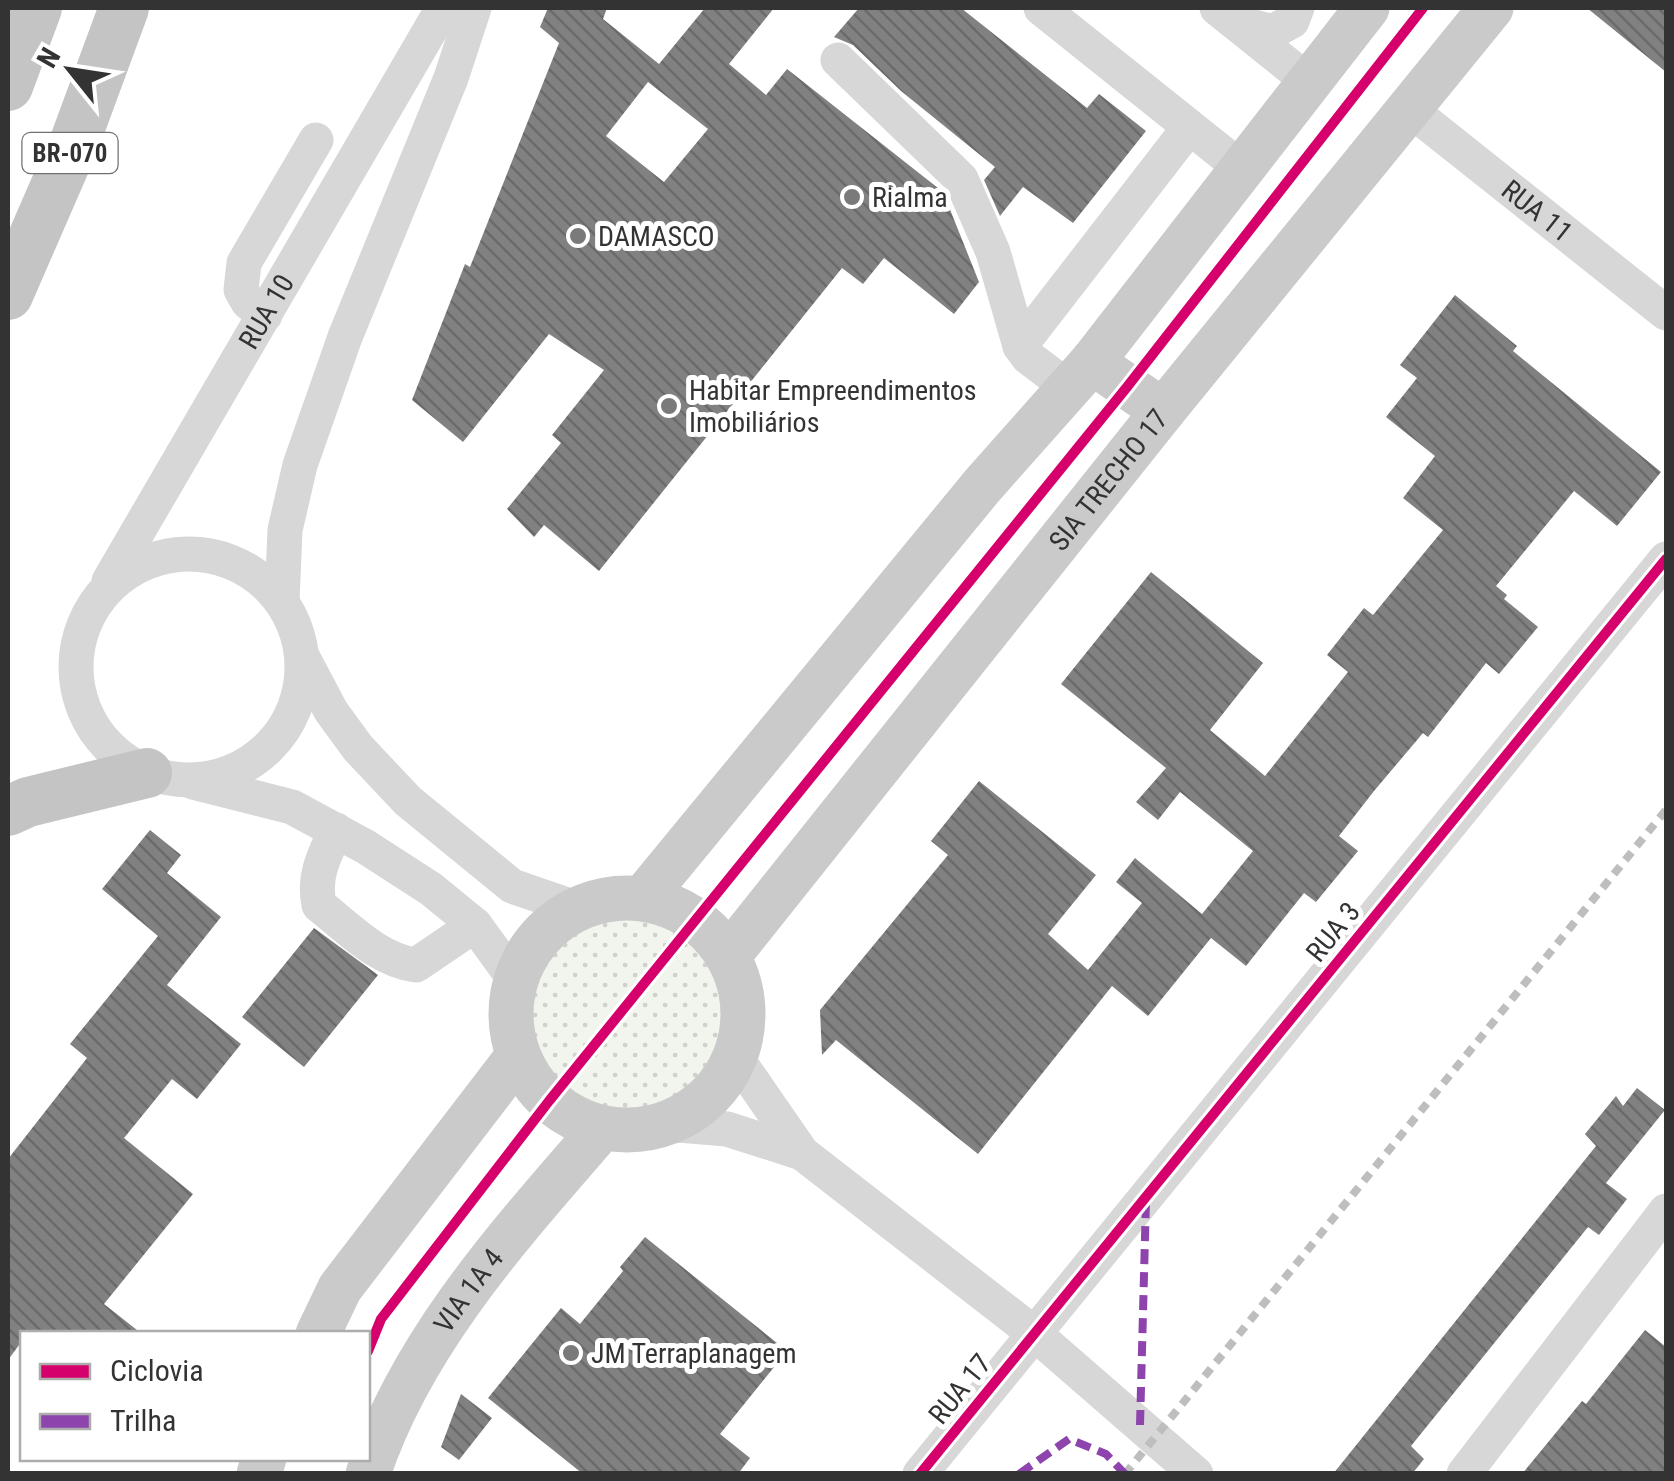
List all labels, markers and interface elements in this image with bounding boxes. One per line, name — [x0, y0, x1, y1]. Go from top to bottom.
north arrow — [20, 20, 120, 120]
text: N — [30, 42, 67, 73]
road number: BR-070 — [22, 133, 118, 173]
street label: RUA 11 — [1495, 173, 1579, 249]
place label: Rialma — [872, 181, 948, 214]
marker: Rialma — [841, 186, 863, 208]
place label: DAMASCO — [598, 220, 715, 253]
marker: DAMASCO — [567, 225, 589, 247]
street label: RUA 10 — [232, 268, 301, 355]
place label: Habitar Empreendimentos Imobiliários — [689, 374, 976, 439]
marker: Habitar Empreendimentos Imobiliários — [658, 395, 680, 417]
street label: SIA TRECHO 17 — [1042, 402, 1175, 557]
street label: RUA 3 — [1299, 896, 1367, 968]
street label: VIA 1A 4 — [427, 1242, 510, 1339]
legend — [20, 1331, 370, 1461]
place label: JM Terraplanagem — [591, 1337, 796, 1370]
marker: JM Terraplanagem — [560, 1342, 582, 1364]
street label: RUA 17 — [922, 1347, 998, 1431]
text: Ciclovia — [110, 1353, 204, 1388]
text: Trilha — [110, 1403, 176, 1438]

